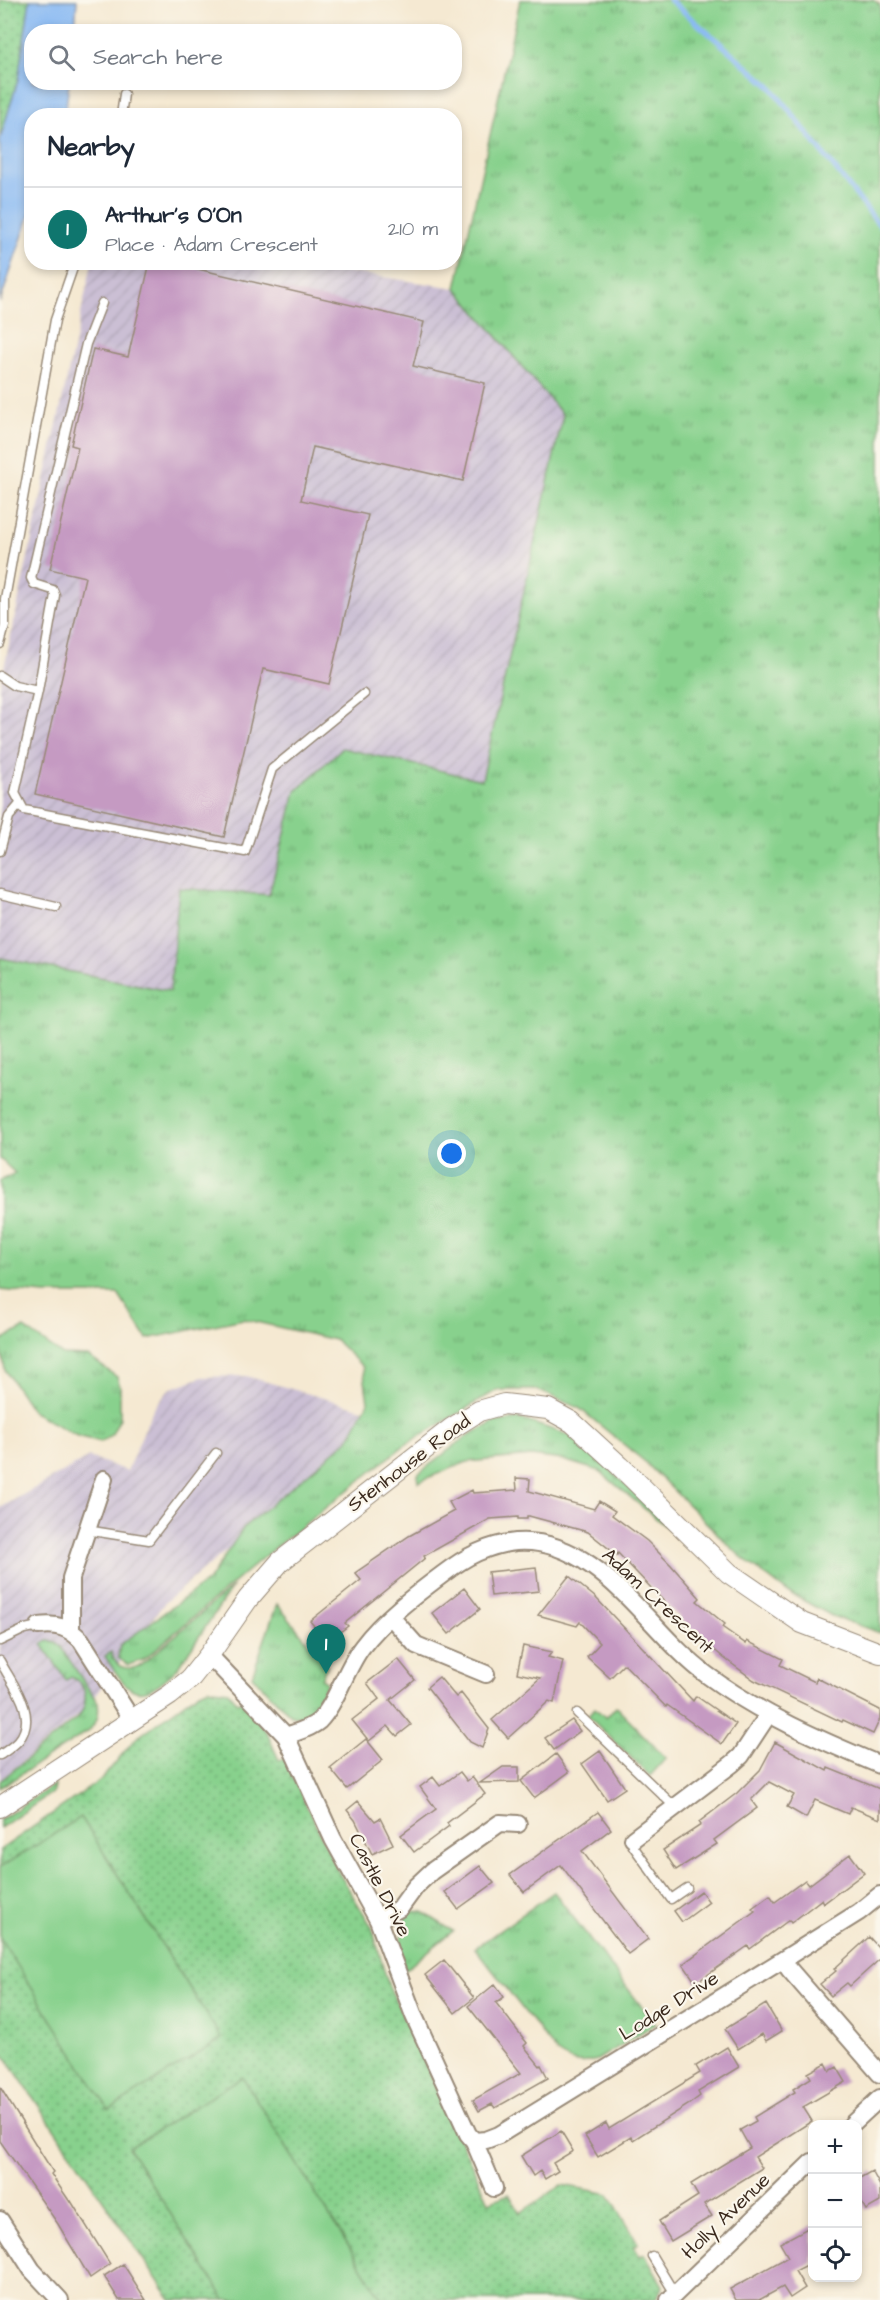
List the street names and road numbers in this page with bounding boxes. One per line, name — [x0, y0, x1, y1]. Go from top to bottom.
street label: Stenhouse Road — [342, 1407, 476, 1519]
street label: Adam Crescent — [596, 1542, 720, 1660]
street label: Castle Drive — [342, 1828, 418, 1942]
street label: Lodge Drive — [614, 1964, 725, 2049]
street label: Holly Avenue — [675, 2166, 777, 2266]

